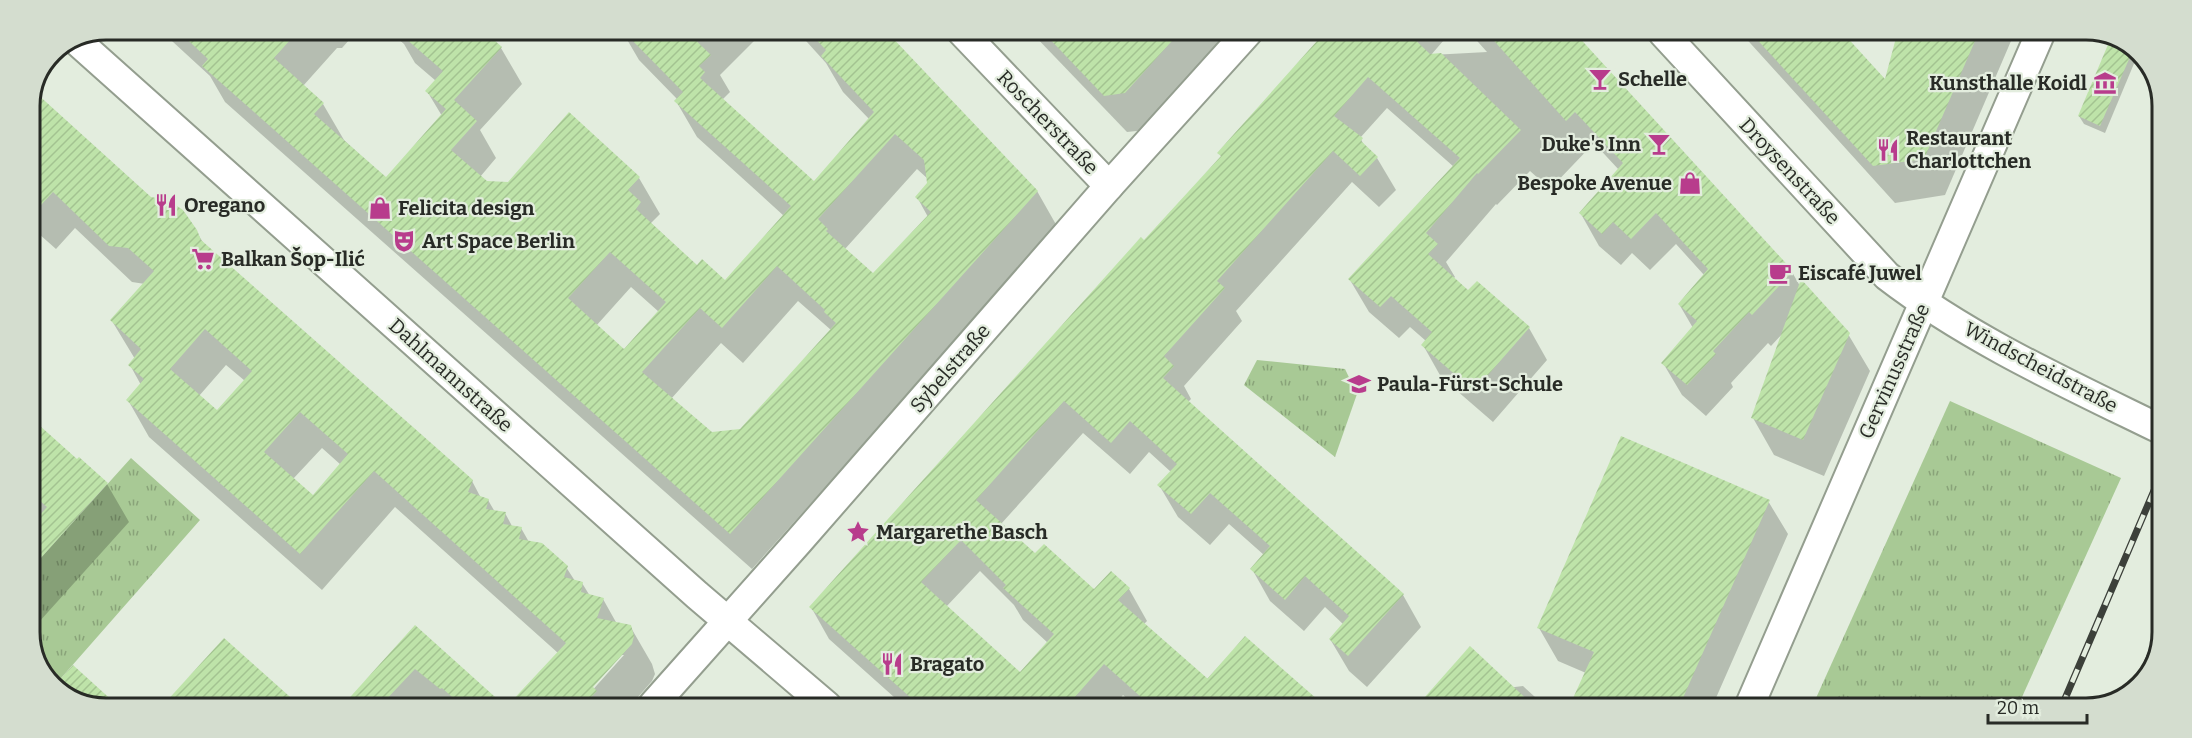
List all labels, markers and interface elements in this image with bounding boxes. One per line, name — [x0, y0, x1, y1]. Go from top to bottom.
street label: Roscherstraße — [992, 65, 1104, 179]
bar icon: Schelle — [1587, 66, 1613, 92]
place label: Schelle — [1618, 67, 1687, 91]
museum icon: Kunsthalle Koidl — [2092, 70, 2118, 96]
place label: Kunsthalle Koidl — [1929, 71, 2087, 95]
street label: Droysenstraße — [1735, 113, 1845, 229]
place label: Restaurant Charlottchen — [1906, 126, 2031, 173]
bar icon: Duke's Inn — [1646, 131, 1672, 157]
place label: Duke's Inn — [1542, 132, 1641, 156]
restaurant icon: Restaurant Charlottchen — [1875, 137, 1901, 163]
shop icon: Bespoke Avenue — [1677, 170, 1703, 196]
place label: Bespoke Avenue — [1517, 171, 1672, 195]
restaurant icon: Oregano — [153, 192, 179, 218]
place label: Oregano — [184, 193, 265, 217]
shop icon: Felicita design — [367, 195, 393, 221]
place label: Felicita design — [398, 196, 535, 220]
theatre icon: Art Space Berlin — [391, 228, 417, 254]
place label: Art Space Berlin — [422, 229, 575, 253]
supermarket icon: Balkan Šop-Ilić — [190, 246, 216, 272]
place label: Balkan Šop-Ilić — [221, 246, 365, 271]
cafe icon: Eiscafé Juwel — [1767, 260, 1793, 286]
place label: Eiscafé Juwel — [1798, 261, 1922, 285]
street label: Gervinusstraße — [1853, 300, 1935, 442]
street label: Dahlmannstraße — [384, 313, 518, 437]
street label: Windscheidstraße — [1960, 316, 2122, 418]
street label: Sybelstraße — [905, 319, 995, 417]
school or university icon: Paula-Fürst-Schule — [1346, 371, 1372, 397]
place label: Paula-Fürst-Schule — [1377, 372, 1563, 396]
place icon: Margarethe Basch — [845, 519, 871, 545]
place label: Margarethe Basch — [876, 520, 1048, 544]
restaurant icon: Bragato — [879, 651, 905, 677]
place label: Bragato — [910, 652, 984, 676]
scale bar — [1988, 687, 2087, 725]
text: 20 m — [1997, 697, 2039, 719]

